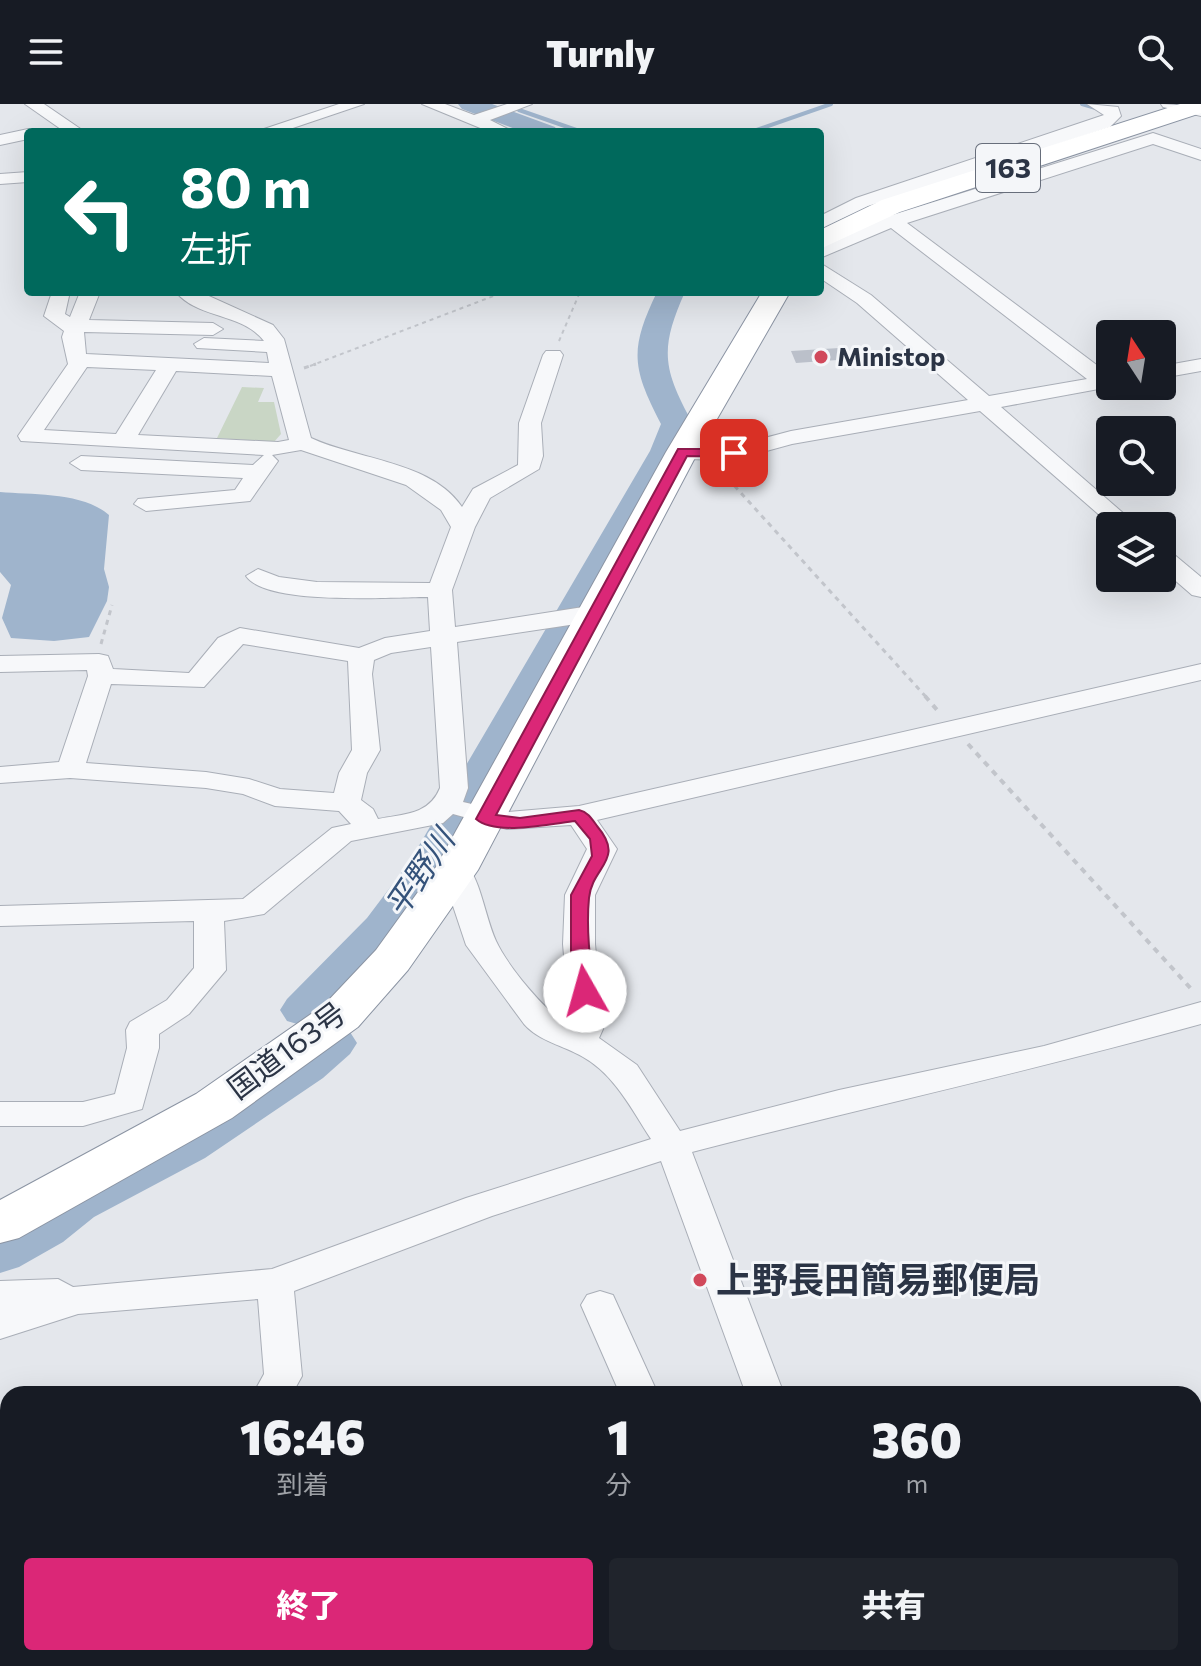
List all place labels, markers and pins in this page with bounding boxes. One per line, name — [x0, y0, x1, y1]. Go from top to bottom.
place label: Ministop — [837, 340, 945, 371]
marker: Ministop — [812, 348, 830, 366]
pin — [700, 419, 768, 487]
place label: 上野長田簡易郵便局 — [716, 1256, 1040, 1300]
marker: 上野長田簡易郵便局 — [691, 1271, 709, 1289]

